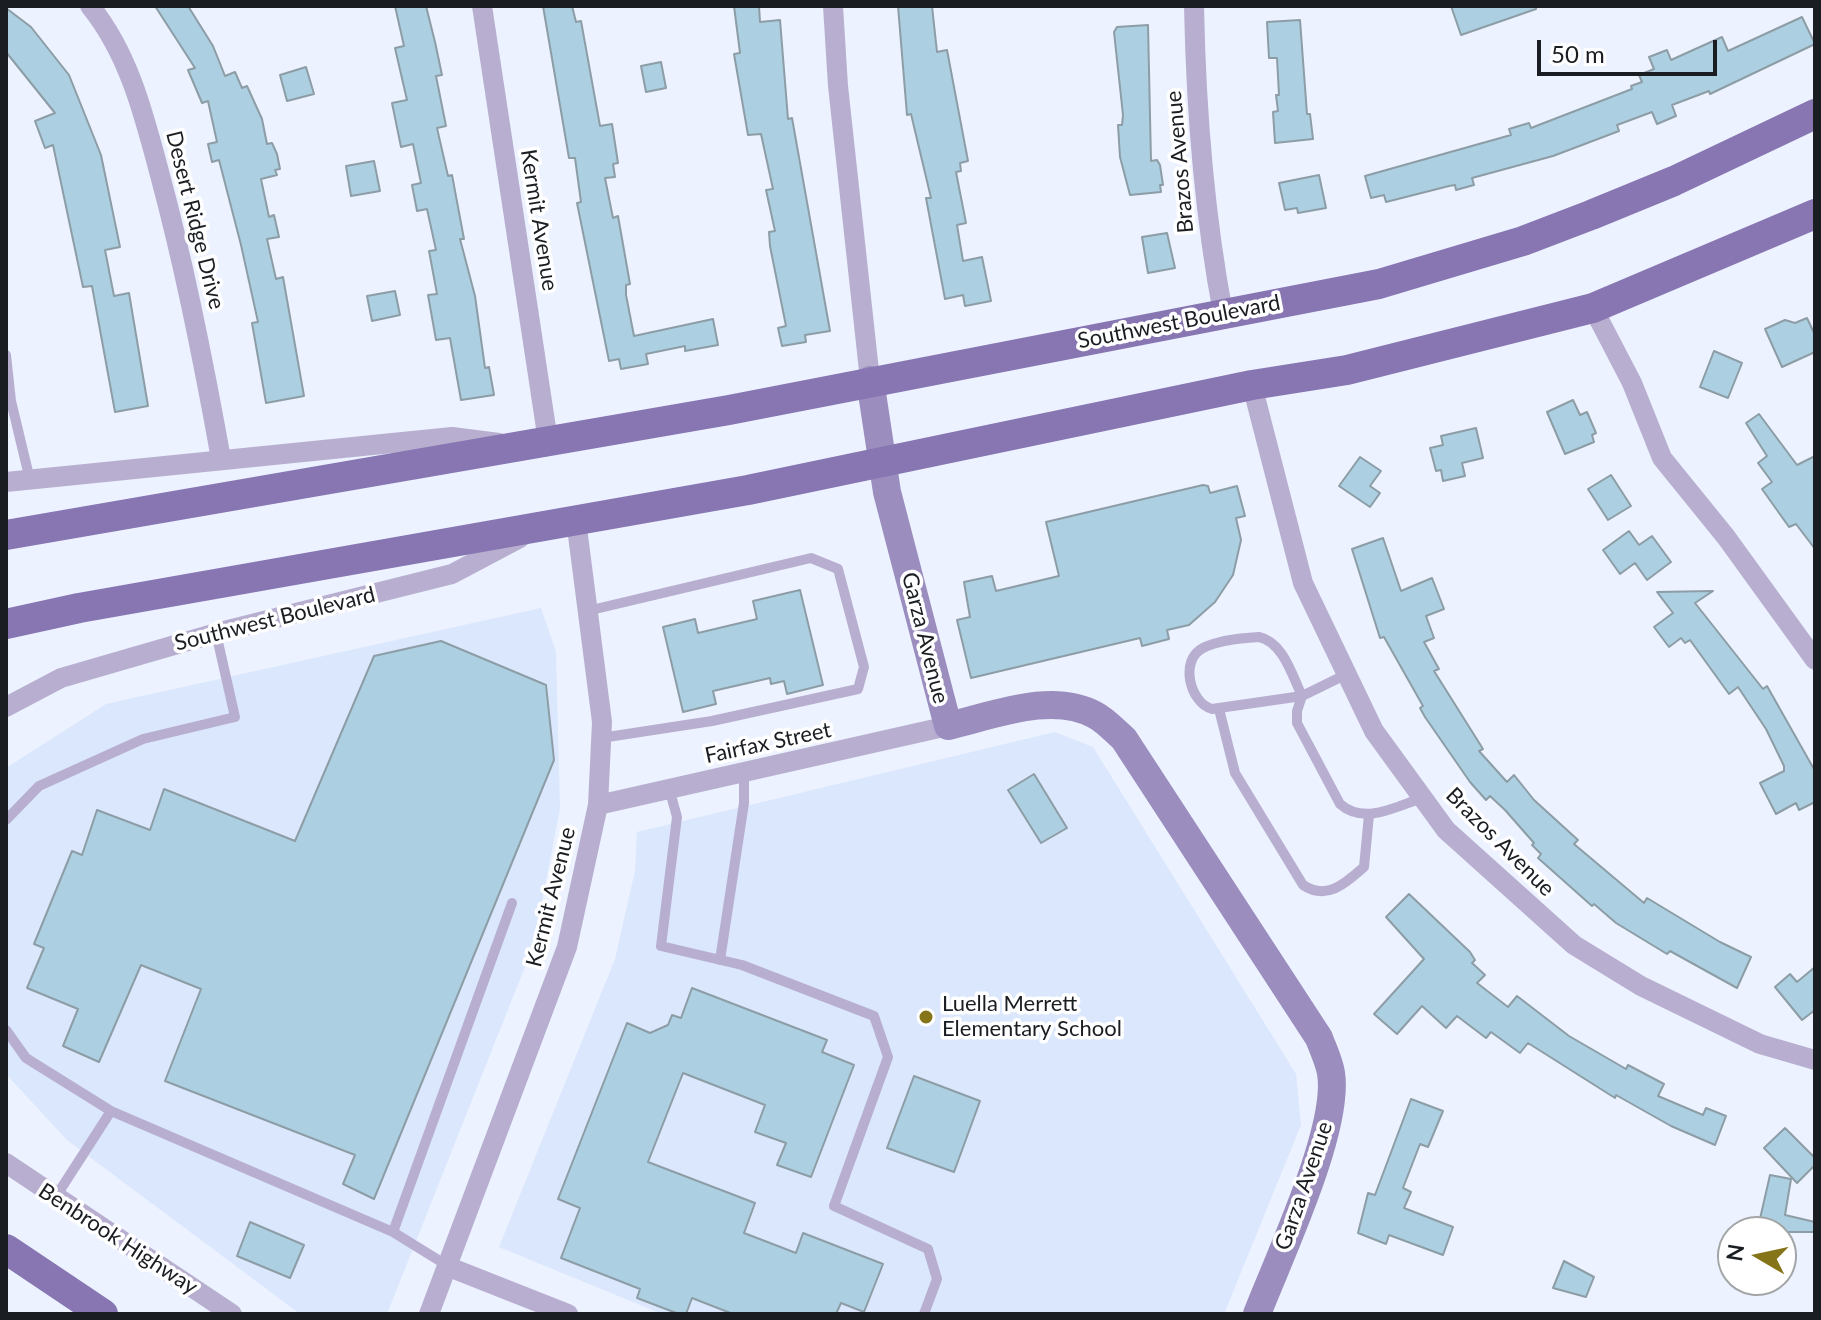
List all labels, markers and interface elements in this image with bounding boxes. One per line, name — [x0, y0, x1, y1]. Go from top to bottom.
scale bar — [1541, 24, 1721, 74]
text: 50 m — [1551, 39, 1605, 68]
street label: Brazos Avenue — [1161, 90, 1199, 234]
street label: Desert Ridge Drive — [160, 128, 230, 312]
street label: Kermit Avenue — [515, 147, 563, 293]
street label: Southwest Boulevard — [1075, 289, 1283, 355]
street label: Garza Avenue — [896, 570, 954, 706]
street label: Southwest Boulevard — [172, 581, 378, 657]
street label: Fairfax Street — [703, 717, 833, 769]
street label: Brazos Avenue — [1440, 782, 1560, 902]
street label: Kermit Avenue — [521, 824, 581, 970]
place label: Luella Merrett Elementary School — [942, 991, 1122, 1042]
marker: Luella Merrett Elementary School — [917, 1008, 935, 1026]
street label: Garza Avenue — [1270, 1118, 1338, 1254]
street label: Benbrook Highway — [34, 1178, 202, 1300]
north arrow — [1717, 1216, 1797, 1296]
text: N — [1720, 1242, 1749, 1263]

